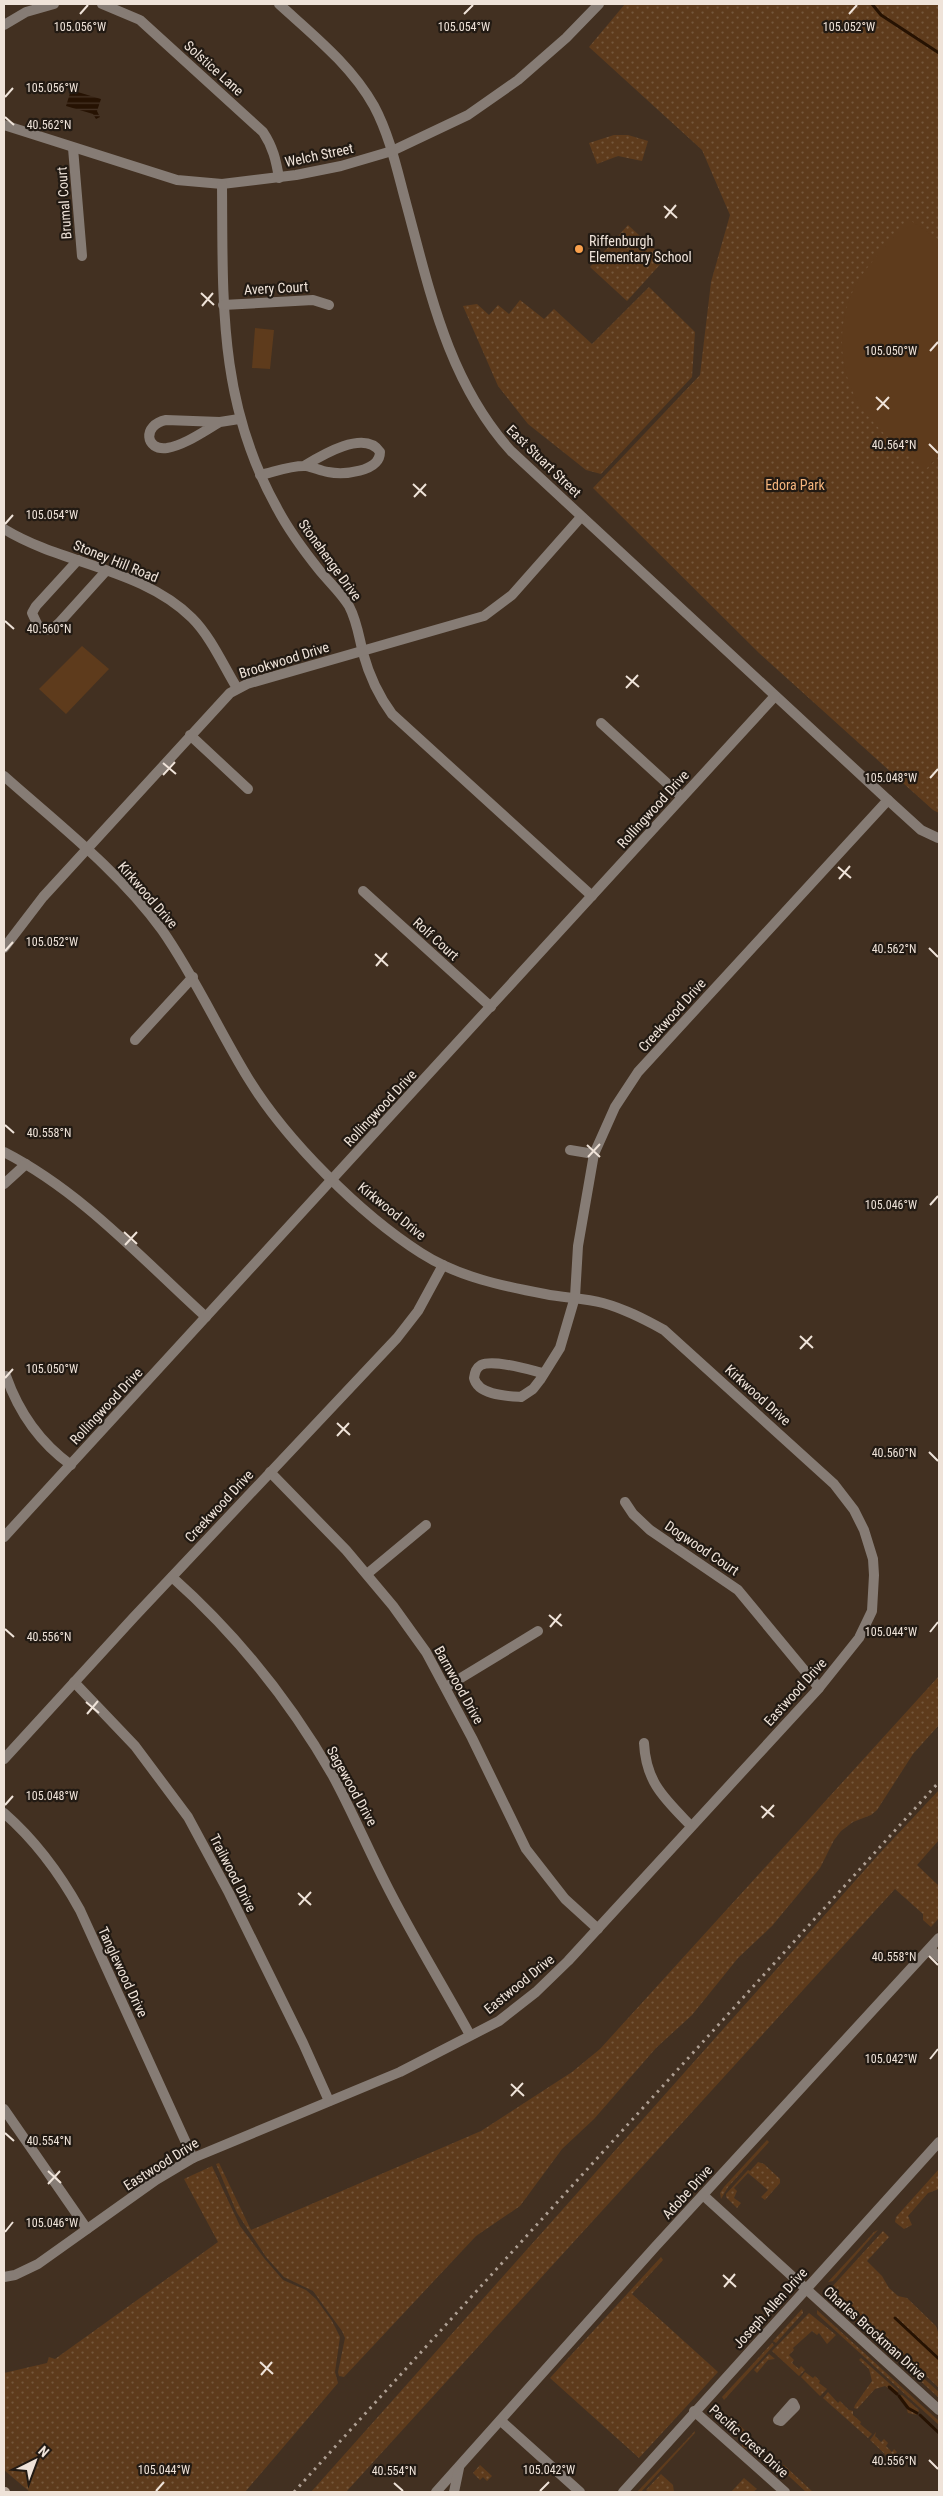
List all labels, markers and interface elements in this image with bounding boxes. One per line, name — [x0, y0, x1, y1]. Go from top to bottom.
text: 105.056°W — [54, 20, 106, 34]
text: 105.054°W — [438, 20, 490, 34]
text: 105.052°W — [823, 20, 875, 34]
street label: Solstice Lane — [181, 37, 247, 99]
text: 105.056°W — [26, 81, 78, 95]
text: 40.562°N — [27, 118, 71, 132]
street label: Welch Street — [283, 140, 355, 170]
street label: Brumal Court — [53, 166, 75, 240]
place label: Riffenburgh Elementary School — [589, 233, 692, 265]
marker: Riffenburgh Elementary School — [573, 243, 585, 255]
street label: Avery Court — [244, 278, 308, 298]
text: 105.050°W — [865, 344, 917, 358]
street label: East Stuart Street — [504, 422, 584, 500]
text: 40.564°N — [872, 438, 916, 452]
park label: Edora Park — [765, 477, 826, 493]
text: 105.054°W — [26, 508, 78, 522]
street label: Stonehenge Drive — [295, 516, 365, 604]
street label: Stoney Hill Road — [71, 537, 161, 585]
text: 40.560°N — [27, 622, 71, 636]
street label: Brookwood Drive — [237, 639, 331, 681]
street label: Rollingwood Drive — [614, 767, 692, 851]
text: 105.048°W — [865, 771, 917, 785]
street label: Kirkwood Drive — [115, 859, 181, 932]
street label: Rolf Court — [410, 914, 462, 964]
text: 105.052°W — [26, 935, 78, 949]
text: 40.562°N — [872, 942, 916, 956]
street label: Creekwood Drive — [635, 975, 709, 1055]
street label: Rollingwood Drive — [340, 1066, 420, 1150]
text: 40.558°N — [27, 1126, 71, 1140]
street label: Kirkwood Drive — [355, 1179, 429, 1244]
text: 105.046°W — [865, 1198, 917, 1212]
street label: Kirkwood Drive — [722, 1361, 794, 1429]
text: 105.050°W — [26, 1362, 78, 1376]
street label: Rollingwood Drive — [66, 1364, 146, 1448]
text: 40.560°N — [872, 1446, 916, 1460]
street label: Creekwood Drive — [182, 1466, 257, 1545]
street label: Dogwood Court — [662, 1517, 742, 1579]
text: 105.044°W — [865, 1625, 917, 1639]
text: 40.556°N — [27, 1630, 71, 1644]
street label: Barnwood Drive — [431, 1643, 487, 1727]
street label: Eastwood Drive — [760, 1655, 830, 1729]
street label: Sagewood Drive — [324, 1743, 381, 1829]
text: 105.048°W — [26, 1789, 78, 1803]
street label: Trailwood Drive — [207, 1831, 260, 1915]
street label: Tanglewood Drive — [95, 1924, 151, 2020]
text: 40.558°N — [872, 1950, 916, 1964]
street label: Eastwood Drive — [481, 1951, 558, 2017]
text: 105.042°W — [865, 2052, 917, 2066]
text: 40.554°N — [27, 2134, 71, 2148]
street label: Eastwood Drive — [121, 2134, 202, 2193]
street label: Adobe Drive — [659, 2162, 716, 2222]
text: 105.046°W — [26, 2216, 78, 2230]
street label: Joseph Allen Drive — [730, 2264, 811, 2351]
street label: Charles Brockman Drive — [821, 2283, 930, 2383]
street label: Pacific Crest Drive — [706, 2401, 792, 2481]
north arrow — [10, 2436, 60, 2486]
text: N — [35, 2443, 52, 2460]
text: 40.556°N — [872, 2454, 916, 2468]
text: 105.044°W — [138, 2463, 190, 2477]
text: 105.042°W — [523, 2463, 575, 2477]
text: 40.554°N — [372, 2464, 416, 2478]

